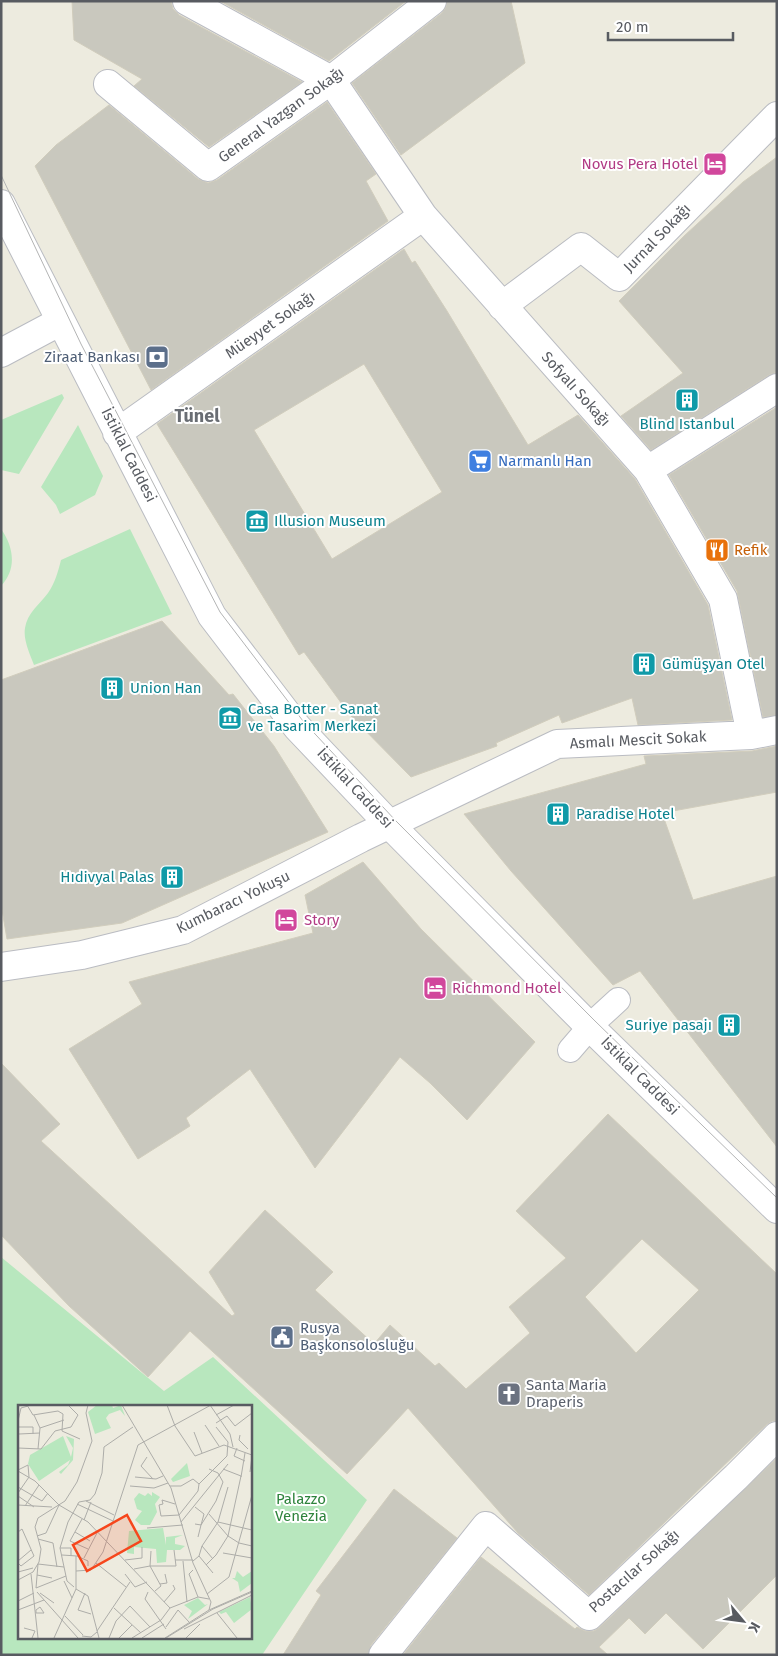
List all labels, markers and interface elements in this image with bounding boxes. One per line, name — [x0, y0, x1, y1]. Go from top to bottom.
scale bar — [608, 10, 733, 42]
text: 20 m — [616, 18, 649, 36]
street label: General Yazgan Sokağı — [215, 63, 347, 167]
hotel icon: Novus Pera Hotel — [702, 151, 728, 177]
place label: Novus Pera Hotel — [581, 155, 699, 173]
street label: Jurnal Sokağı — [620, 200, 694, 276]
street label: Müeyyet Sokağı — [222, 287, 318, 363]
bank icon: Ziraat Bankası — [144, 344, 170, 370]
place label: Ziraat Bankası — [44, 348, 140, 366]
street label: Sofyalı Sokağı — [538, 348, 614, 430]
building icon: Blind Istanbul — [674, 387, 700, 413]
street label: İstiklal Caddesi — [98, 405, 160, 505]
district label: Tünel — [175, 405, 220, 427]
place label: Blind Istanbul — [639, 415, 735, 433]
supermarket icon: Narmanlı Han — [467, 448, 493, 474]
place label: Narmanlı Han — [498, 452, 592, 470]
museum icon: Illusion Museum — [244, 508, 270, 534]
place label: Illusion Museum — [274, 512, 386, 530]
restaurant icon: Refik — [704, 537, 730, 563]
place label: Refik — [734, 541, 768, 559]
building icon: Gümüşyan Otel — [631, 651, 657, 677]
place label: Gümüşyan Otel — [662, 655, 765, 673]
building icon: Union Han — [99, 675, 125, 701]
place label: Union Han — [130, 679, 202, 697]
place label: Casa Botter - Sanat ve Tasarim Merkezi — [248, 700, 379, 735]
museum icon: Casa Botter - Sanat ve Tasarim Merkezi — [217, 705, 243, 731]
street label: Asmalı Mescit Sokak — [569, 727, 707, 753]
street label: İstiklal Caddesi — [313, 744, 397, 832]
building icon: Paradise Hotel — [545, 801, 571, 827]
place label: Paradise Hotel — [576, 805, 675, 823]
building icon: Hıdivyal Palas — [159, 864, 185, 890]
street label: Kumbaracı Yokuşu — [173, 867, 293, 937]
place label: Hıdivyal Palas — [60, 868, 154, 886]
hotel icon: Story — [273, 907, 299, 933]
place label: Story — [304, 911, 340, 929]
hotel icon: Richmond Hotel — [422, 975, 448, 1001]
place label: Richmond Hotel — [452, 979, 562, 997]
building icon: Suriye pasajı — [716, 1012, 742, 1038]
place label: Suriye pasajı — [626, 1016, 712, 1034]
street label: İstiklal Caddesi — [597, 1033, 683, 1119]
place label: Rusya Başkonsolosluğu — [300, 1319, 415, 1354]
public building icon: Rusya Başkonsolosluğu — [269, 1324, 295, 1350]
place label: Santa Maria Draperis — [526, 1376, 607, 1411]
church icon: Santa Maria Draperis — [496, 1381, 522, 1407]
inset map — [18, 1405, 251, 1638]
park label: Palazzo Venezia — [275, 1490, 327, 1525]
street label: Postacılar Sokağı — [585, 1526, 683, 1616]
north arrow — [718, 1596, 768, 1646]
text: K — [744, 1619, 764, 1636]

